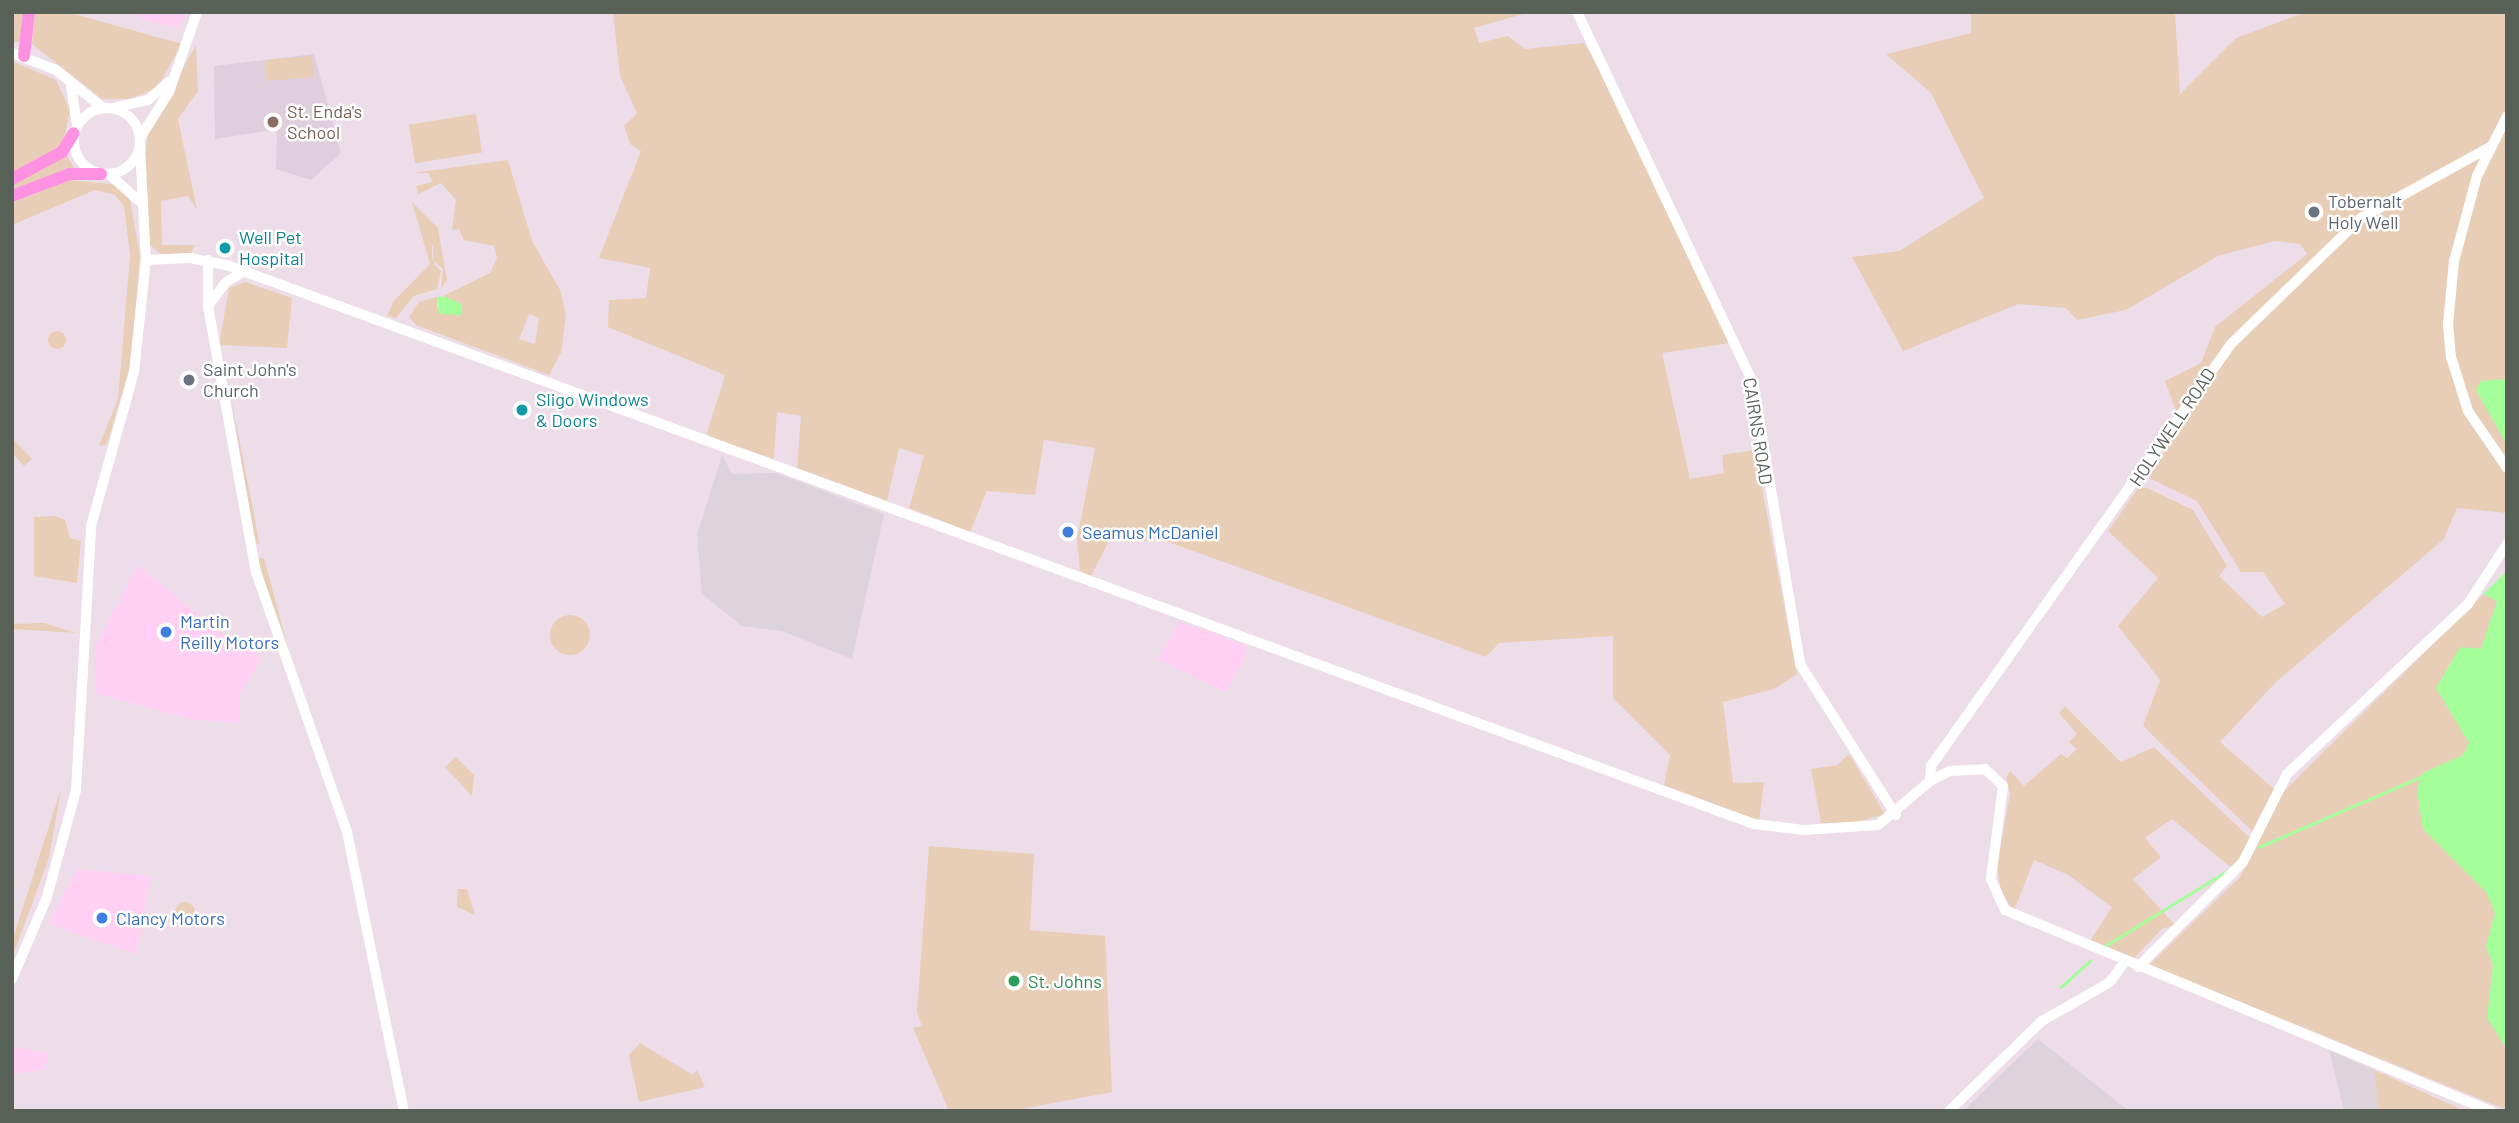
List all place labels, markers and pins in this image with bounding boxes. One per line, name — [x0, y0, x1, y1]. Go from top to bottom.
place label: St. Enda's School — [287, 101, 362, 144]
marker: St. Enda's School — [265, 114, 281, 130]
place label: Tobernalt Holy Well — [2328, 191, 2402, 234]
marker: Tobernalt Holy Well — [2306, 204, 2322, 220]
place label: Well Pet Hospital — [239, 227, 304, 270]
marker: Well Pet Hospital — [217, 240, 233, 256]
place label: Saint John's Church — [203, 359, 297, 402]
marker: Saint John's Church — [181, 372, 197, 388]
place label: Sligo Windows & Doors — [536, 389, 649, 432]
marker: Sligo Windows & Doors — [514, 402, 530, 418]
place label: Seamus McDaniel — [1082, 521, 1218, 543]
marker: Seamus McDaniel — [1060, 524, 1076, 540]
place label: Martin Reilly Motors — [180, 611, 279, 654]
marker: Martin Reilly Motors — [158, 624, 174, 640]
place label: Clancy Motors — [116, 907, 225, 929]
marker: Clancy Motors — [94, 910, 110, 926]
place label: St. Johns — [1028, 970, 1102, 992]
marker: St. Johns — [1006, 973, 1022, 989]

